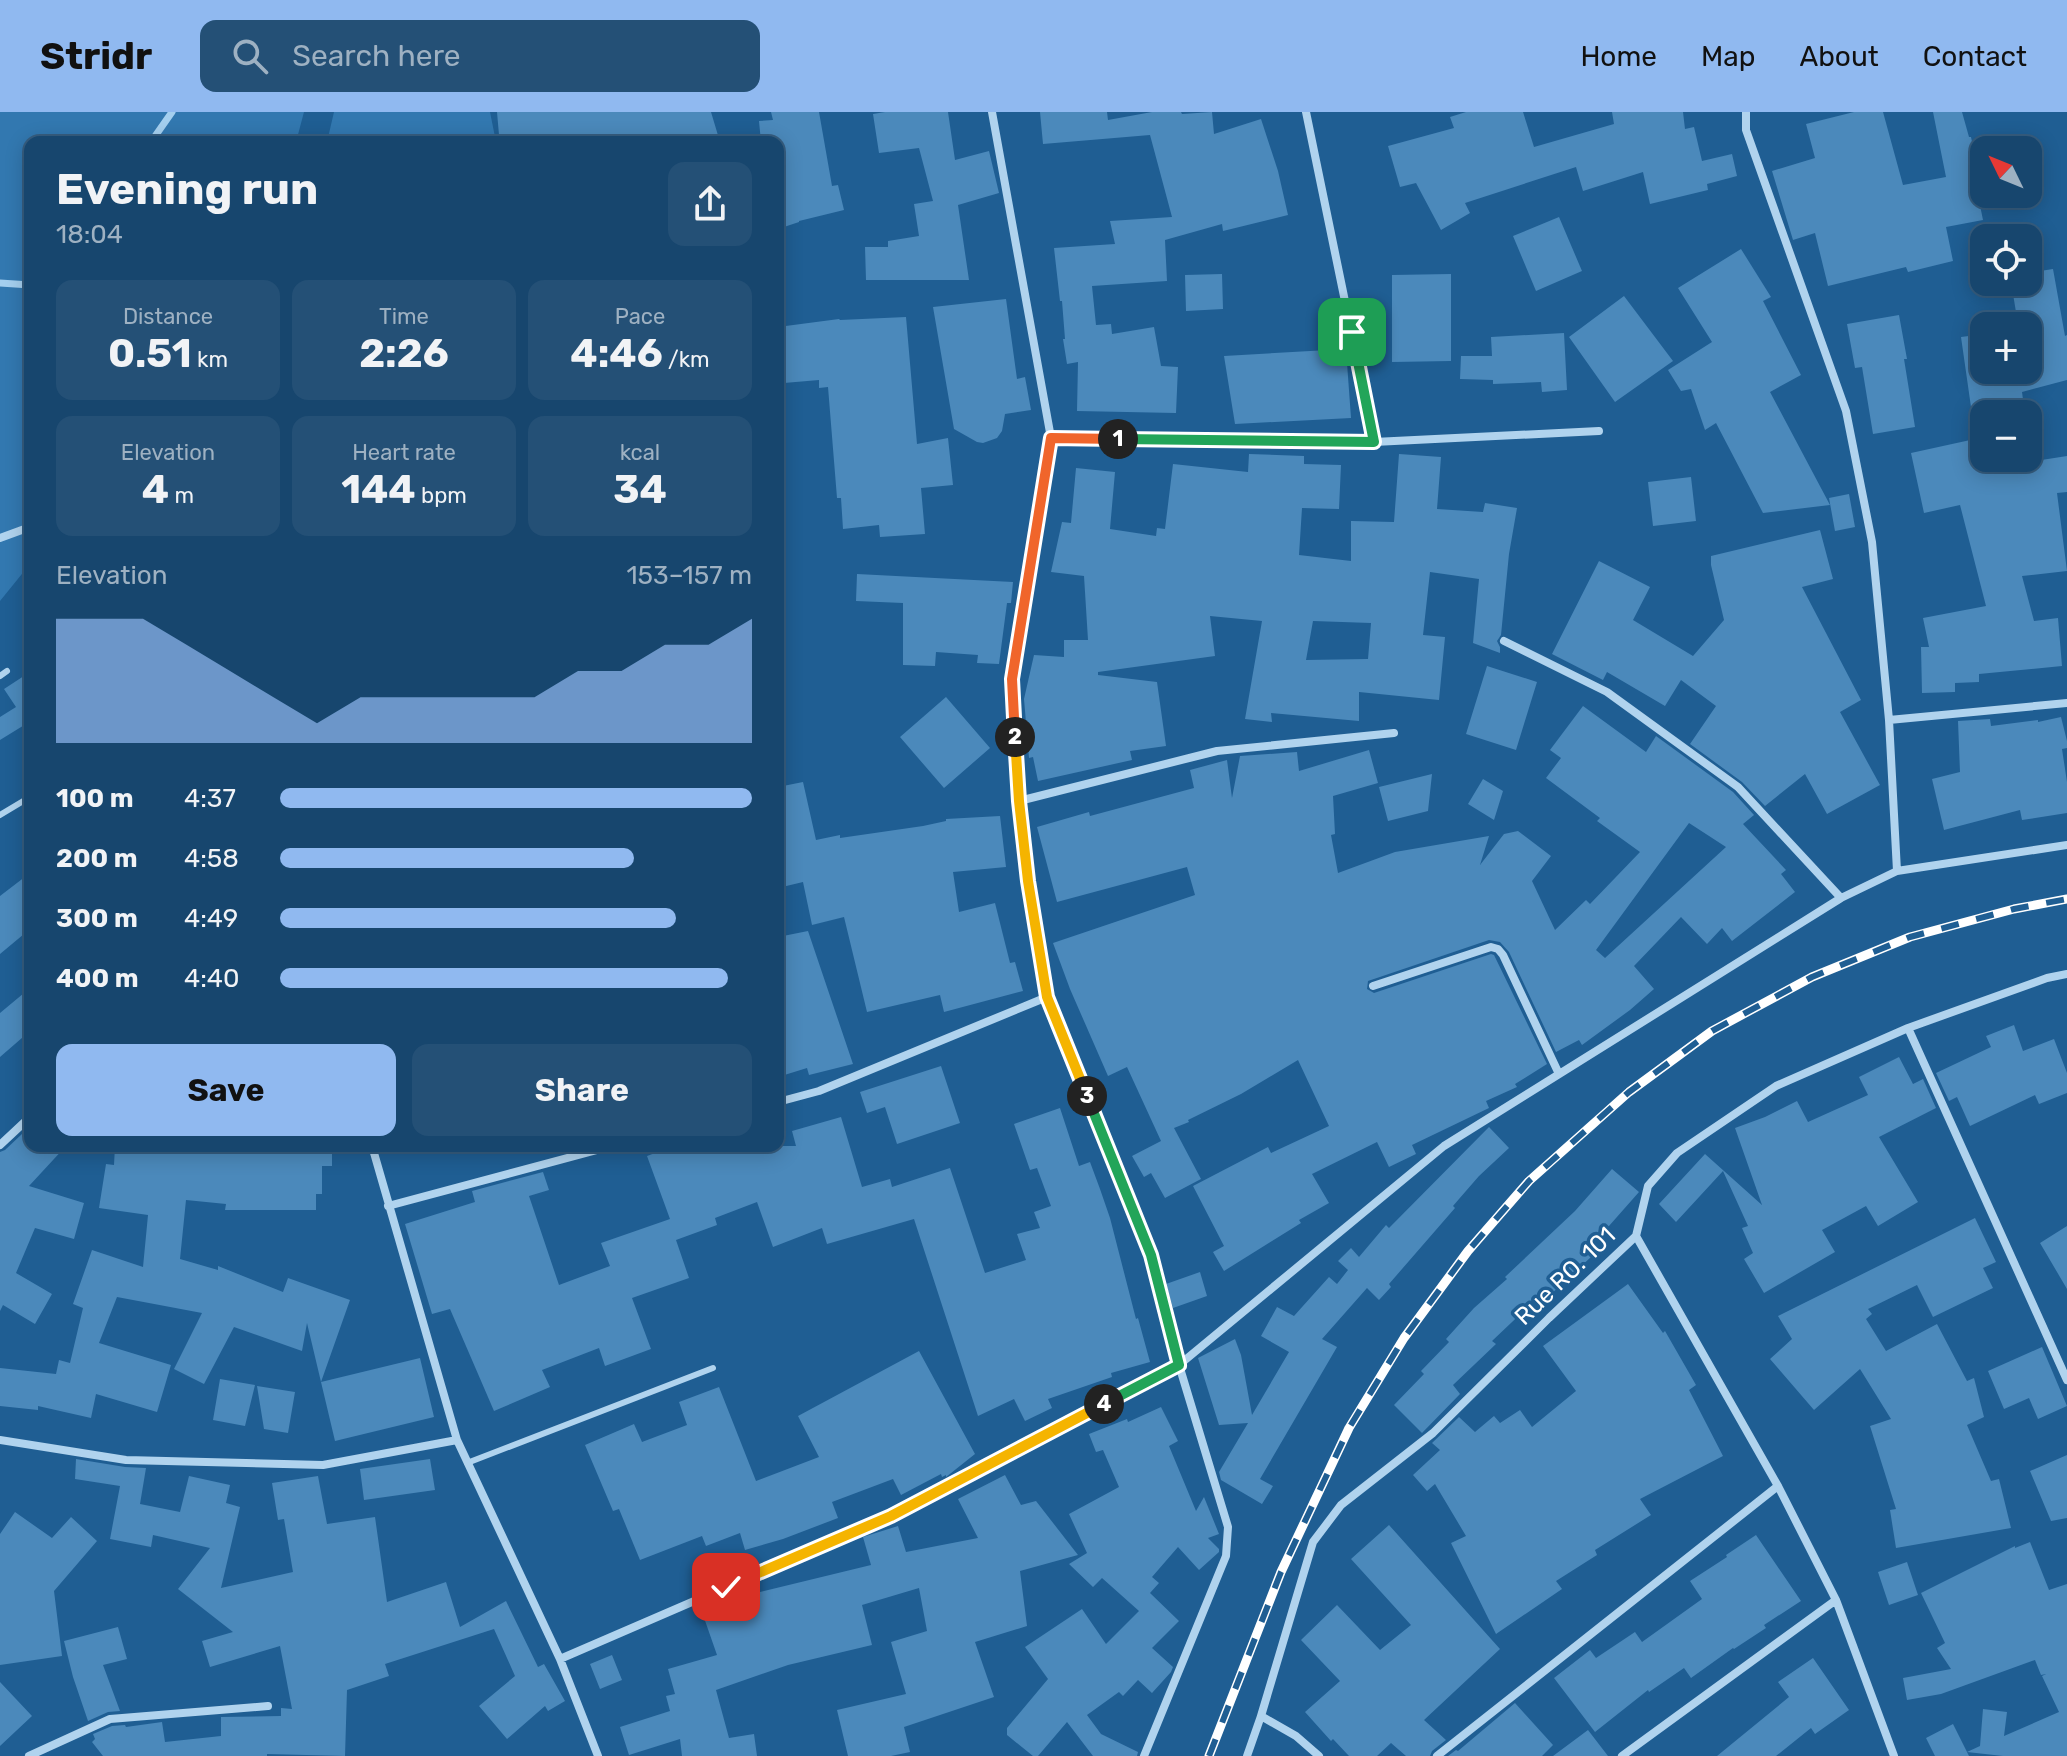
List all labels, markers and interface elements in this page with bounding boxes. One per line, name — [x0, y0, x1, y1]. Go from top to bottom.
search box — [200, 20, 760, 92]
text: Stridr — [40, 33, 152, 79]
icon: search — [228, 34, 272, 78]
text: Search here — [292, 38, 461, 74]
text: Home — [1580, 40, 1657, 73]
text: Map — [1701, 40, 1755, 73]
text: About — [1799, 40, 1879, 73]
text: Contact — [1923, 40, 2027, 73]
north arrow — [1970, 136, 2042, 208]
map controls — [1970, 136, 2042, 472]
button: share — [668, 162, 752, 246]
text: Evening run — [56, 163, 318, 215]
text: 18:04 — [56, 219, 123, 250]
button: locate — [1970, 224, 2042, 296]
pin — [1318, 298, 1386, 366]
text: Distance — [123, 303, 213, 330]
text: Time — [379, 303, 429, 330]
text: Pace — [615, 303, 665, 330]
icon: arrive — [1330, 310, 1374, 354]
button: + — [1970, 312, 2042, 384]
text: 0.51 — [108, 330, 192, 377]
text: 2:26 — [359, 330, 449, 377]
text: 4:46 — [570, 330, 663, 377]
text: km — [192, 346, 228, 373]
text: /km — [663, 346, 710, 373]
button: − — [1970, 400, 2042, 472]
pin: 1 — [1098, 419, 1138, 459]
text: 1 — [1113, 425, 1123, 452]
text: Elevation — [121, 439, 215, 466]
text: Heart rate — [352, 439, 456, 466]
text: kcal — [620, 439, 660, 466]
text: 4 — [142, 466, 169, 513]
text: 144 — [341, 466, 416, 513]
text: 34 — [613, 466, 667, 513]
text: m — [169, 482, 194, 509]
text: bpm — [416, 482, 467, 509]
text: Elevation — [56, 560, 167, 591]
text: 153–157 m — [626, 560, 752, 591]
pin: 2 — [995, 717, 1035, 757]
text: 2 — [1008, 723, 1022, 750]
text: 100 m — [56, 783, 134, 814]
text: 4:37 — [184, 783, 236, 814]
text: 200 m — [56, 843, 138, 874]
text: 4:58 — [184, 843, 239, 874]
text: 300 m — [56, 903, 138, 934]
text: 4:49 — [184, 903, 238, 934]
text: 400 m — [56, 963, 138, 994]
text: 4:40 — [184, 963, 239, 994]
button: Save — [56, 1044, 396, 1136]
button: Share — [412, 1044, 752, 1136]
pin: 3 — [1067, 1076, 1107, 1116]
text: 3 — [1080, 1082, 1094, 1109]
street label: Rue RO. 101 — [1509, 1221, 1621, 1331]
pin: 4 — [1084, 1384, 1124, 1424]
text: 4 — [1096, 1390, 1112, 1417]
pin — [692, 1553, 760, 1621]
icon: check — [704, 1565, 748, 1609]

